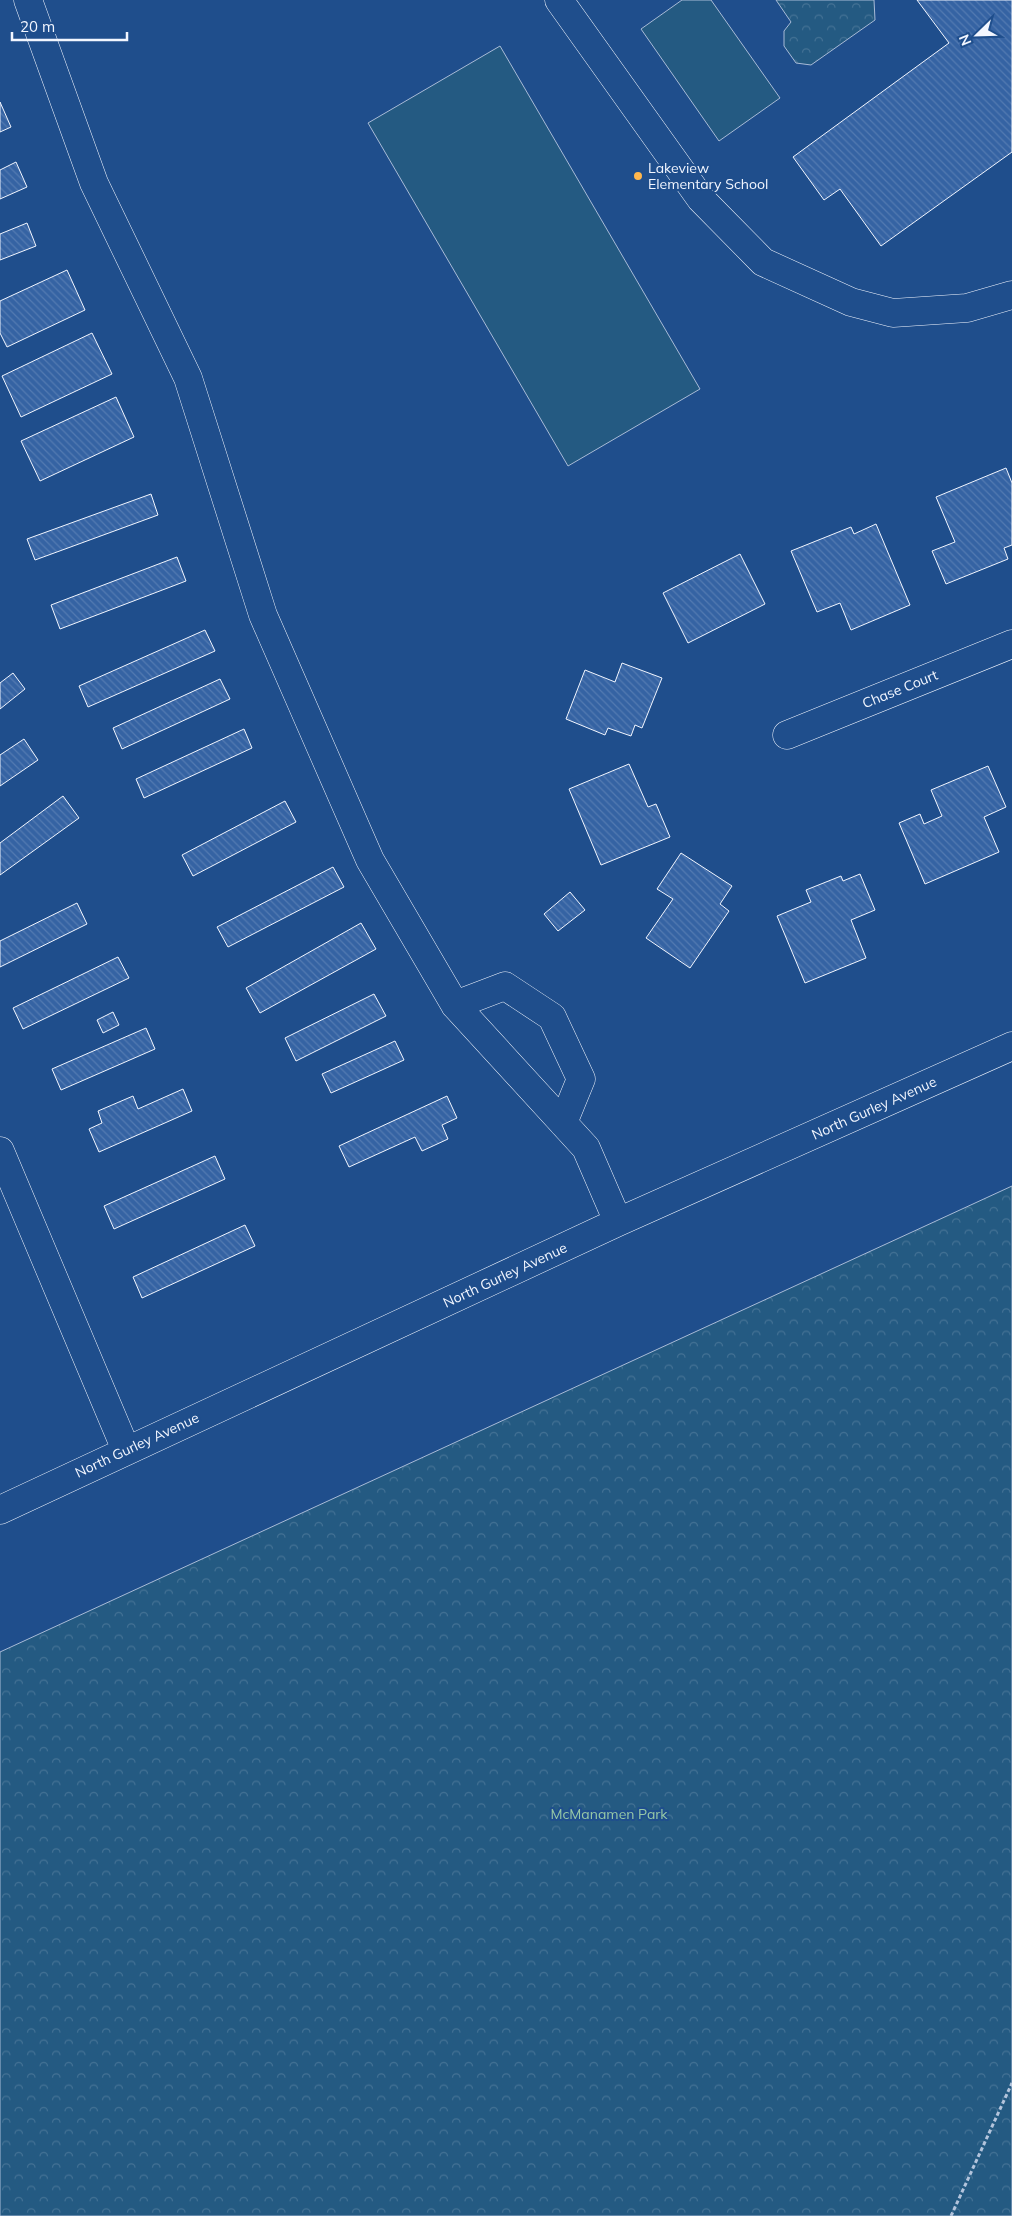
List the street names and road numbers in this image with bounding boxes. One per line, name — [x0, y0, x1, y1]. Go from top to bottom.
street label: Chase Court — [860, 666, 941, 712]
street label: North Gurley Avenue — [809, 1072, 939, 1144]
street label: North Gurley Avenue — [440, 1238, 570, 1312]
street label: North Gurley Avenue — [72, 1408, 202, 1482]

